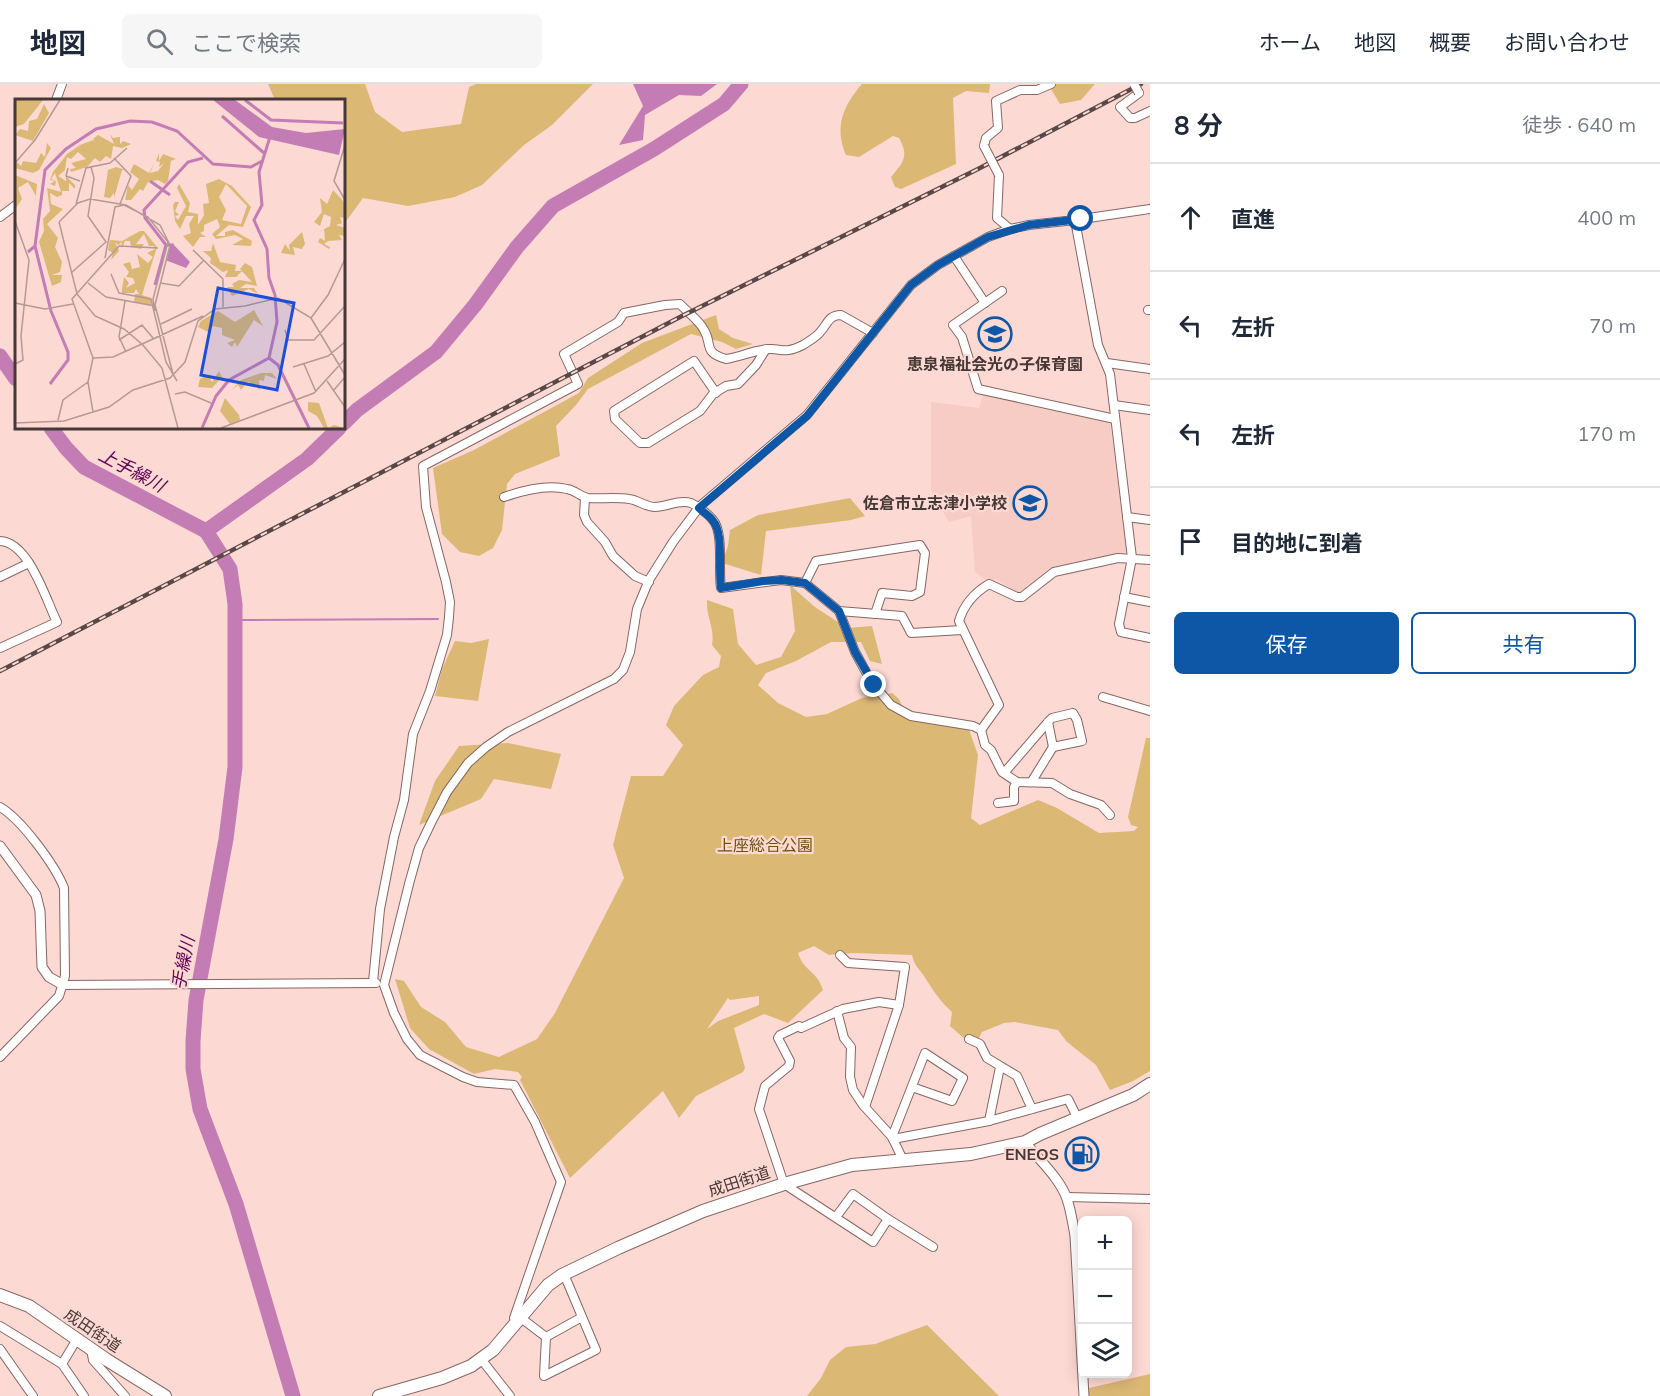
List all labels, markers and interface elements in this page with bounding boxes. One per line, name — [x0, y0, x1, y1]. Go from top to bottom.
search box — [122, 14, 542, 68]
text: 地図 — [30, 25, 86, 60]
icon: search — [143, 25, 176, 58]
text: ここで検索 — [191, 29, 301, 57]
text: ホーム — [1259, 29, 1321, 55]
text: 地図 — [1354, 29, 1396, 55]
text: 概要 — [1429, 29, 1471, 55]
text: お問い合わせ — [1504, 29, 1630, 55]
inset map — [15, 99, 345, 429]
text: 8 分 — [1174, 109, 1223, 142]
text: 徒歩 · 640 m — [1522, 112, 1636, 137]
icon: ahead — [1174, 201, 1207, 234]
route start — [1067, 205, 1093, 231]
text: 直進 — [1231, 205, 1275, 233]
text: 400 m — [1577, 205, 1636, 230]
icon: left — [1174, 309, 1207, 342]
text: 左折 — [1231, 313, 1275, 341]
text: 70 m — [1589, 313, 1636, 338]
school or university icon: 恵泉福祉会光の子保育園 — [977, 316, 1013, 352]
place label: 恵泉福祉会光の子保育園 — [907, 354, 1083, 374]
icon: left — [1174, 417, 1207, 450]
text: 左折 — [1231, 421, 1275, 449]
text: 170 m — [1577, 421, 1636, 446]
water label: 上手繰川 — [95, 443, 171, 498]
school or university icon: 佐倉市立志津小学校 — [1012, 485, 1048, 521]
place label: 佐倉市立志津小学校 — [862, 493, 1007, 513]
icon: arrive — [1174, 525, 1207, 558]
text: 目的地に到着 — [1231, 529, 1363, 557]
button: 保存 — [1174, 612, 1399, 674]
button: 共有 — [1411, 612, 1636, 674]
route end — [860, 671, 886, 697]
park label: 上座総合公園 — [717, 835, 813, 855]
water label: 手繰川 — [167, 932, 200, 992]
fuel station icon: ENEOS — [1064, 1136, 1100, 1172]
place label: ENEOS — [1005, 1144, 1059, 1164]
street label: 成田街道 — [705, 1162, 773, 1200]
map controls — [1078, 1216, 1132, 1378]
button: + — [1078, 1216, 1132, 1270]
button: − — [1078, 1270, 1132, 1324]
street label: 成田街道 — [61, 1304, 125, 1356]
button: layers — [1078, 1324, 1132, 1378]

